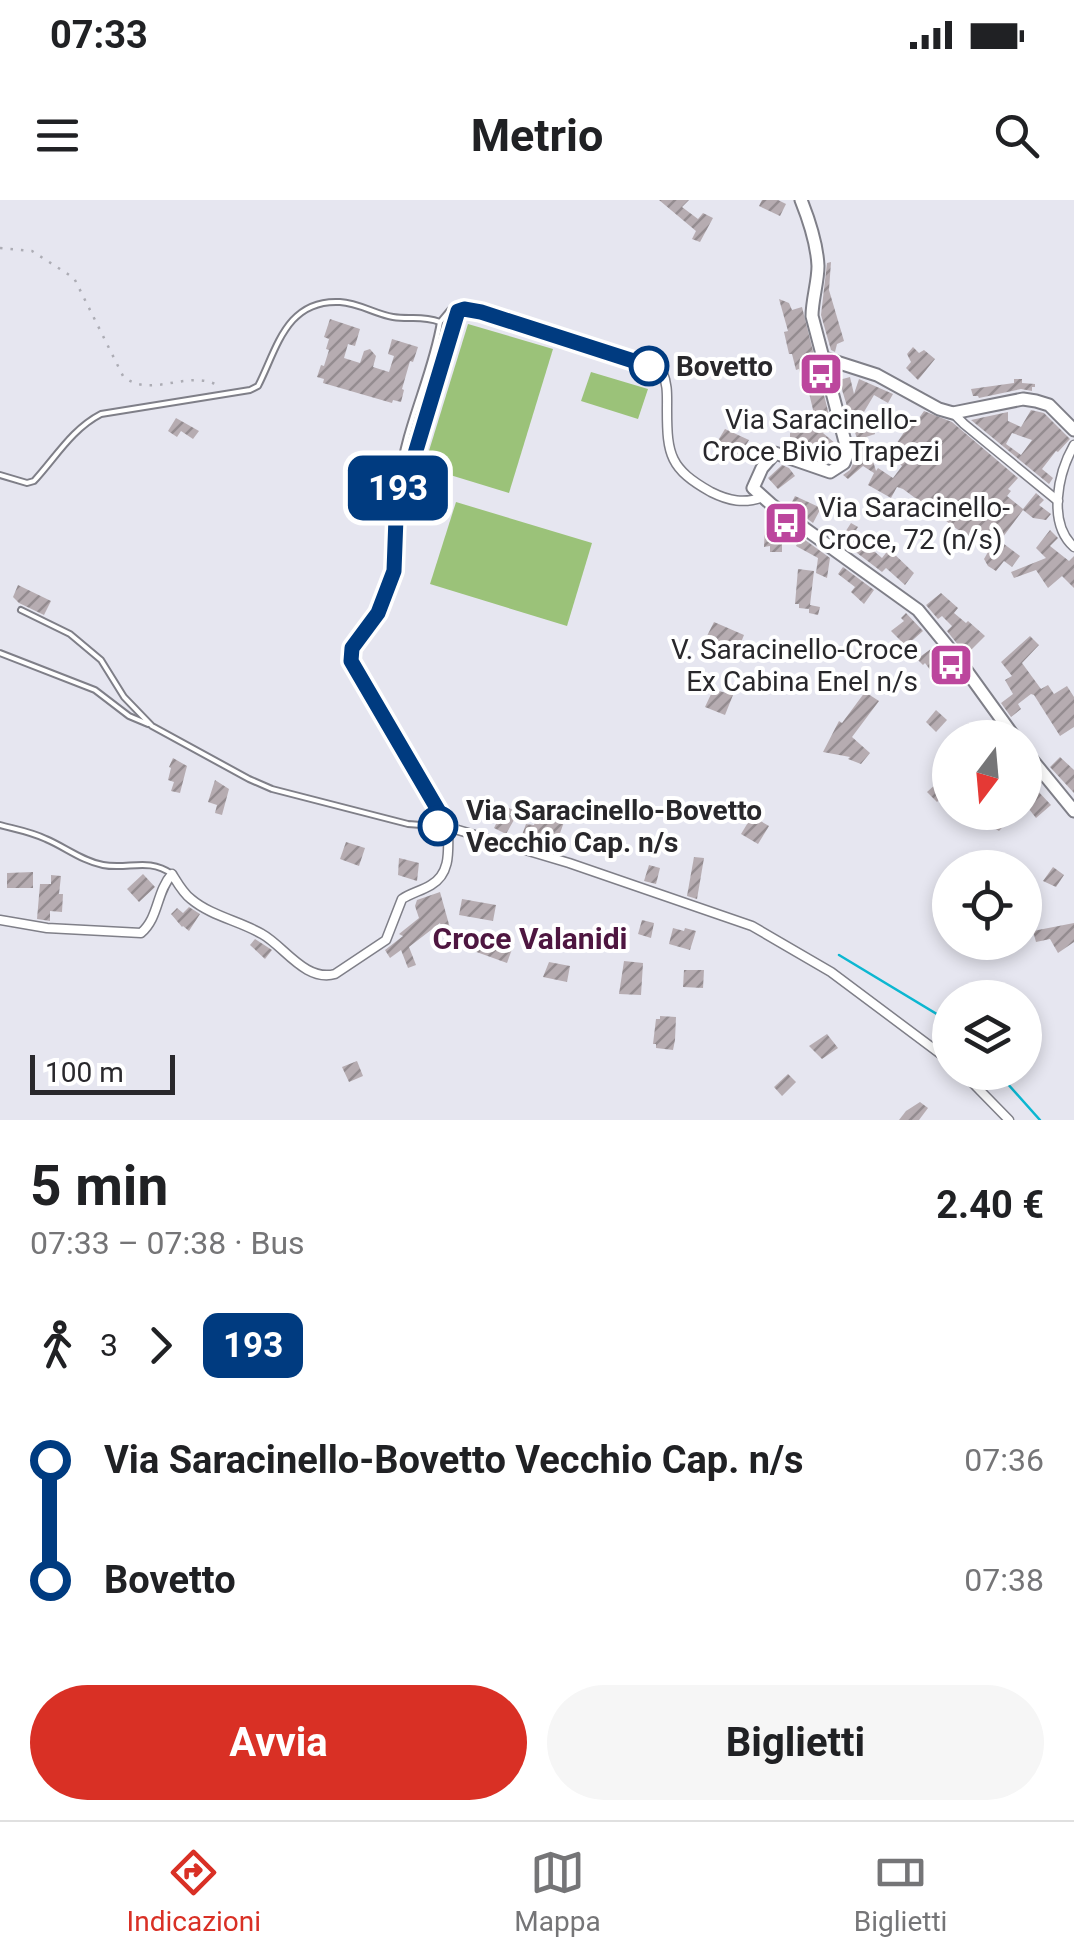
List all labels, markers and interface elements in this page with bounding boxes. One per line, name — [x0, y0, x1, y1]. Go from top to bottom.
text: 07:33 — [50, 13, 148, 57]
icon: menu — [30, 108, 85, 163]
icon: search — [989, 108, 1044, 163]
text: Metrio — [471, 109, 603, 162]
marker: Bovetto — [630, 347, 668, 385]
place label: Bovetto — [676, 350, 773, 383]
bus stop icon: Via Saracinello- Croce Bivio Trapezi — [798, 351, 844, 397]
place label: Via Saracinello- Croce Bivio Trapezi — [702, 403, 940, 468]
line badge: 193 — [340, 456, 456, 520]
text: 193 — [368, 468, 428, 509]
place label: Via Saracinello- Croce, 72 (n/s) — [818, 491, 1010, 556]
bus stop icon: Via Saracinello- Croce, 72 (n/s) — [763, 500, 809, 546]
place label: V. Saracinello-Croce Ex Cabina Enel n/s — [671, 633, 918, 698]
bus stop icon: V. Saracinello-Croce Ex Cabina Enel n/s — [928, 642, 974, 688]
north arrow — [932, 720, 1042, 830]
map controls — [932, 720, 1042, 1090]
place label: Via Saracinello-Bovetto Vecchio Cap. n/s — [466, 794, 762, 859]
marker: Via Saracinello-Bovetto Vecchio Cap. n/s — [419, 807, 457, 845]
button: locate — [932, 850, 1042, 960]
district label: Croce Valanidi — [433, 921, 627, 956]
button: layers — [932, 980, 1042, 1090]
scale bar — [30, 1050, 175, 1094]
text: 100 m — [45, 1056, 124, 1089]
text: 5 min — [30, 1154, 168, 1218]
text: 2.40 € — [936, 1183, 1044, 1227]
text: 07:33 – 07:38 · Bus — [30, 1224, 305, 1262]
icon: walk — [30, 1318, 85, 1373]
icon: forward — [133, 1318, 188, 1373]
text: 193 — [223, 1325, 283, 1366]
text: 3 — [100, 1326, 118, 1364]
text: Via Saracinello-Bovetto Vecchio Cap. n/s — [104, 1438, 804, 1482]
text: 07:36 — [964, 1441, 1044, 1479]
text: Bovetto — [104, 1558, 236, 1602]
text: 07:38 — [964, 1561, 1044, 1599]
button: Avvia — [30, 1685, 527, 1800]
button: Biglietti — [547, 1685, 1044, 1800]
tab: Indicazioni — [127, 1845, 261, 1938]
tab: Mappa — [514, 1845, 601, 1938]
tab: Biglietti — [854, 1845, 947, 1938]

